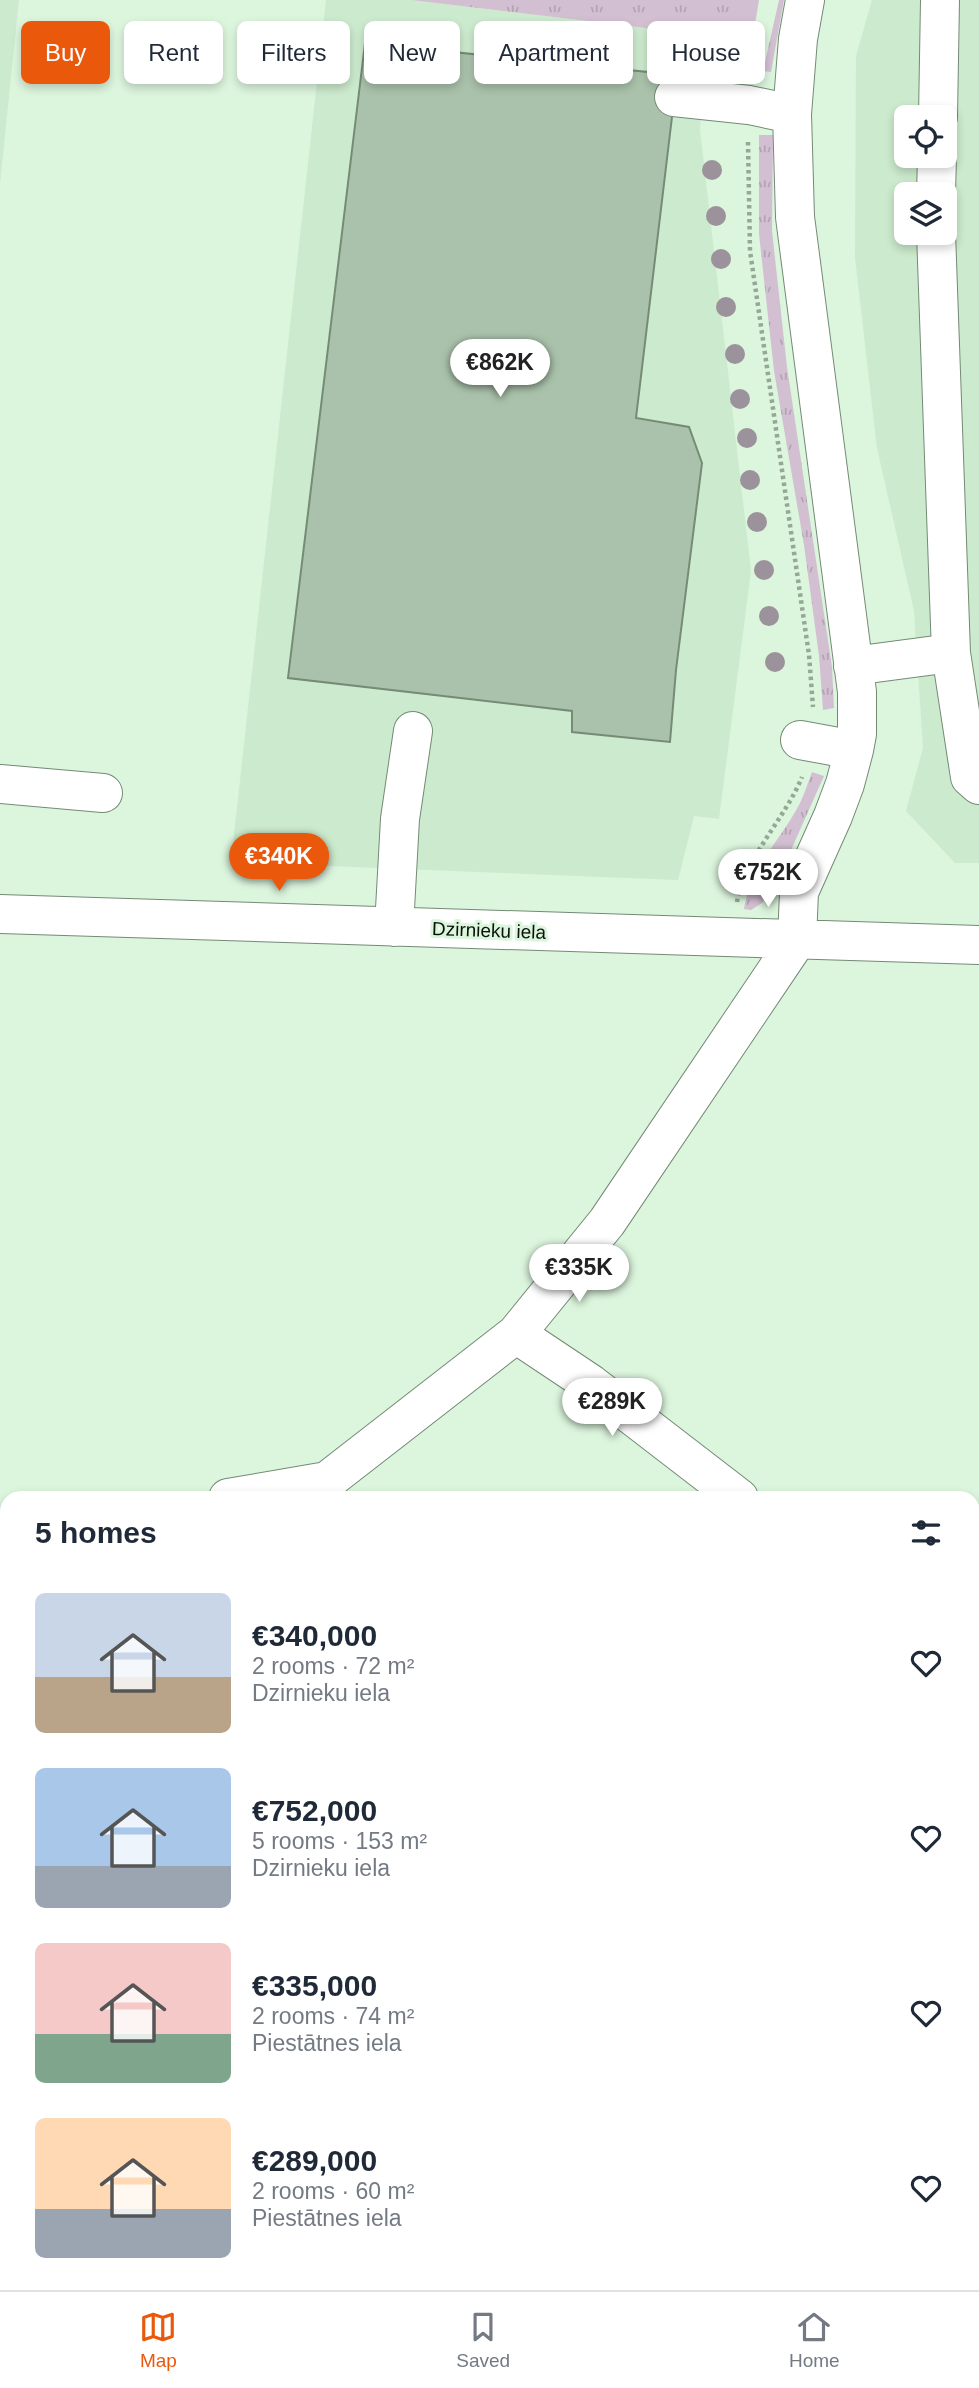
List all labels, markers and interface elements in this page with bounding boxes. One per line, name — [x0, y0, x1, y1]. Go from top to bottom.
chip: Buy — [21, 21, 110, 84]
chip: Rent — [124, 21, 223, 84]
chip: Filters — [237, 21, 350, 84]
chip: New — [364, 21, 460, 84]
chip: Apartment — [474, 21, 633, 84]
chip: House — [647, 21, 765, 84]
map controls — [894, 105, 957, 245]
button: locate — [894, 105, 957, 168]
button: layers — [894, 182, 957, 245]
pin: €862K — [451, 340, 549, 399]
text: €862K — [466, 349, 534, 375]
pin: €340K — [230, 834, 328, 893]
text: €340K — [245, 843, 313, 869]
pin: €752K — [719, 850, 817, 909]
text: €752K — [734, 859, 802, 885]
street label: Dzirnieku iela — [432, 918, 547, 943]
pin: €335K — [530, 1244, 628, 1304]
text: €335K — [545, 1254, 613, 1280]
pin: €289K — [563, 1378, 661, 1438]
text: €289K — [578, 1388, 646, 1414]
icon: filters — [907, 1514, 945, 1552]
text: 5 homes — [35, 1516, 157, 1549]
text: €340,000 — [252, 1619, 377, 1652]
icon: home — [91, 1621, 175, 1705]
icon: heart — [907, 1644, 945, 1682]
text: 2 rooms · 72 m² — [252, 1653, 414, 1679]
text: Dzirnieku iela — [252, 1680, 390, 1706]
text: €752,000 — [252, 1794, 377, 1827]
icon: home — [91, 1796, 175, 1880]
icon: heart — [907, 1819, 945, 1857]
text: 5 rooms · 153 m² — [252, 1828, 427, 1854]
text: Dzirnieku iela — [252, 1855, 390, 1881]
text: €335,000 — [252, 1969, 377, 2002]
icon: home — [91, 1971, 175, 2055]
icon: heart — [907, 1994, 945, 2032]
text: 2 rooms · 74 m² — [252, 2003, 414, 2029]
text: Piestātnes iela — [252, 2030, 402, 2056]
text: €289,000 — [252, 2144, 377, 2177]
icon: home — [91, 2146, 175, 2230]
icon: heart — [907, 2169, 945, 2207]
text: 2 rooms · 60 m² — [252, 2178, 414, 2204]
text: Piestātnes iela — [252, 2205, 402, 2231]
tab: Map — [139, 2308, 177, 2372]
tab: Saved — [456, 2308, 510, 2372]
tab: Home — [789, 2308, 840, 2372]

